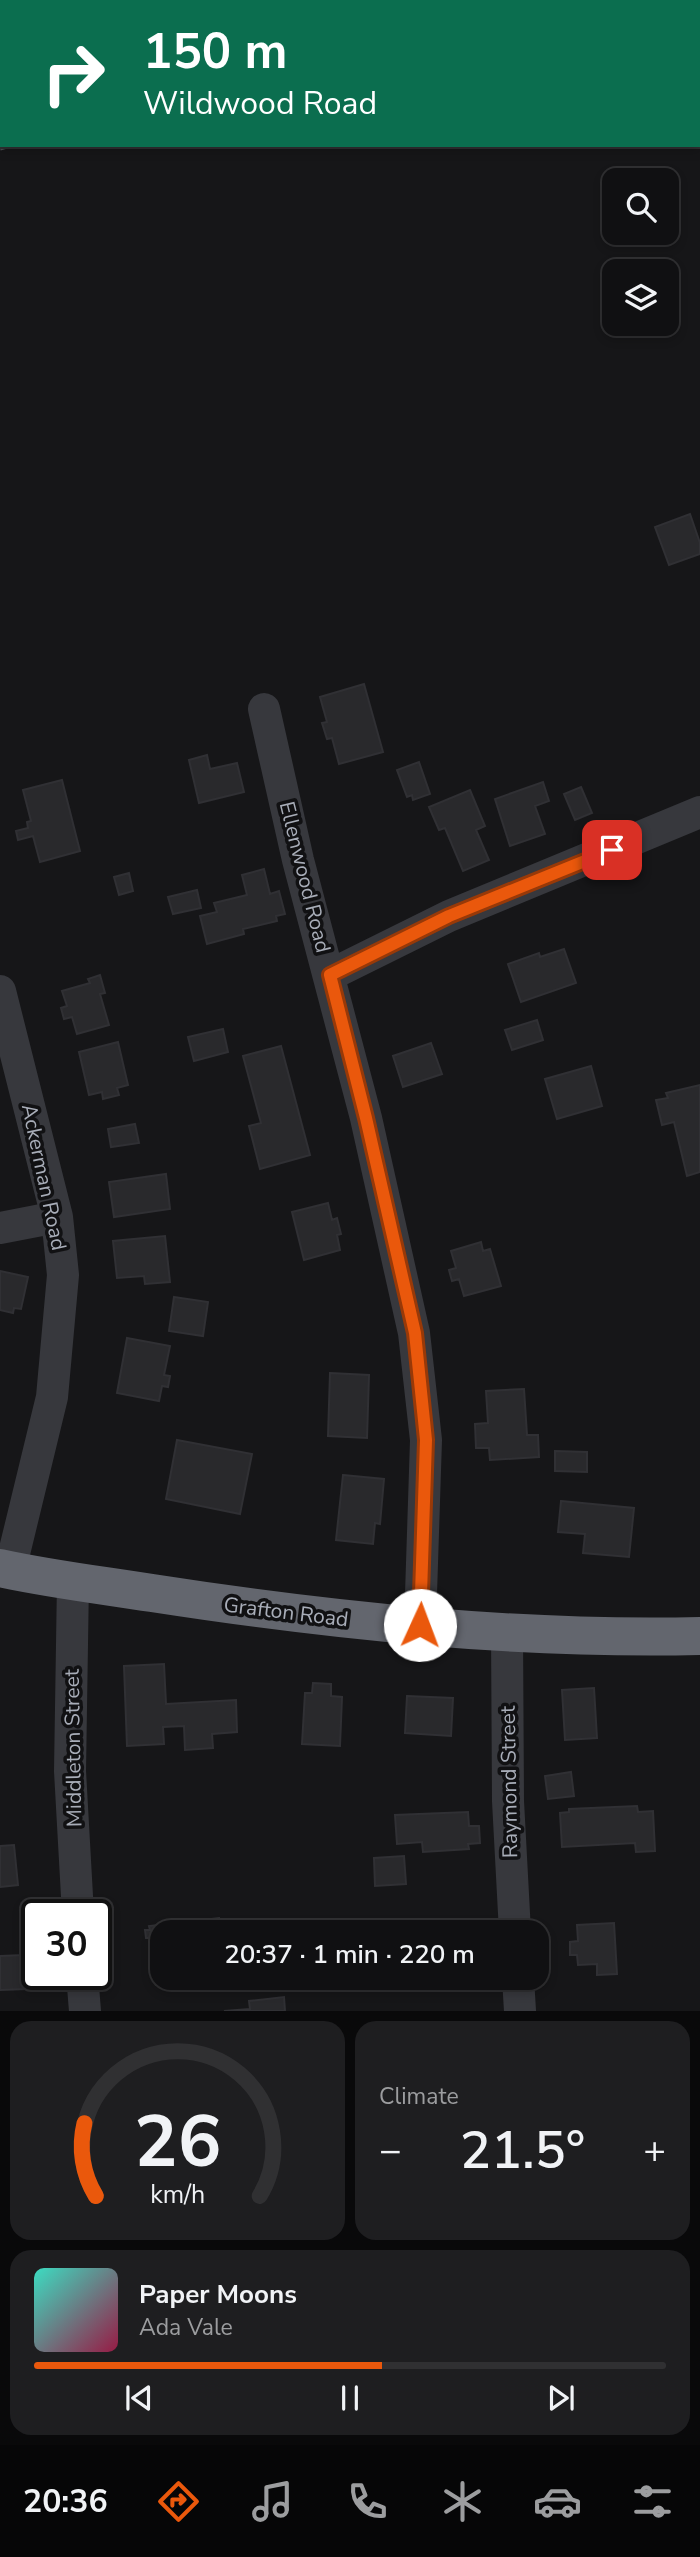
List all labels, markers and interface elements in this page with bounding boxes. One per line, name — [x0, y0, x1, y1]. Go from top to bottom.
text: 150 m — [143, 18, 287, 85]
icon: right — [28, 28, 119, 119]
text: Wildwood Road — [143, 82, 377, 125]
map controls — [602, 168, 679, 336]
button: search — [602, 168, 679, 245]
button: layers — [602, 259, 679, 336]
street label: Ellenwood Road — [273, 798, 337, 956]
pin — [582, 820, 642, 880]
icon: arrive — [593, 831, 631, 869]
street label: Ackerman Road — [15, 1101, 73, 1253]
position arrow — [383, 1588, 457, 1662]
street label: Grafton Road — [222, 1590, 350, 1634]
street label: Middleton Street — [58, 1668, 88, 1827]
street label: Raymond Street — [494, 1705, 524, 1858]
speed limit sign: 30 — [21, 1899, 112, 1990]
text: 20:37 · 1 min · 220 m — [224, 1937, 475, 1972]
text: Climate — [379, 2081, 459, 2112]
text: 26 — [134, 2093, 221, 2193]
text: 21.5° — [460, 2115, 585, 2186]
text: − — [379, 2125, 402, 2176]
text: + — [643, 2125, 666, 2176]
text: km/h — [150, 2178, 205, 2212]
text: Paper Moons — [139, 2277, 297, 2312]
text: Ada Vale — [139, 2312, 233, 2343]
icon: previous — [120, 2379, 158, 2417]
icon: pause — [331, 2379, 369, 2417]
icon: next — [542, 2379, 580, 2417]
icon: directions — [154, 2477, 203, 2526]
icon: music — [248, 2477, 297, 2526]
icon: phone — [343, 2477, 392, 2526]
icon: climate — [438, 2477, 487, 2526]
icon: car — [533, 2477, 582, 2526]
icon: filters — [628, 2477, 677, 2526]
text: 20:36 — [23, 2480, 108, 2523]

